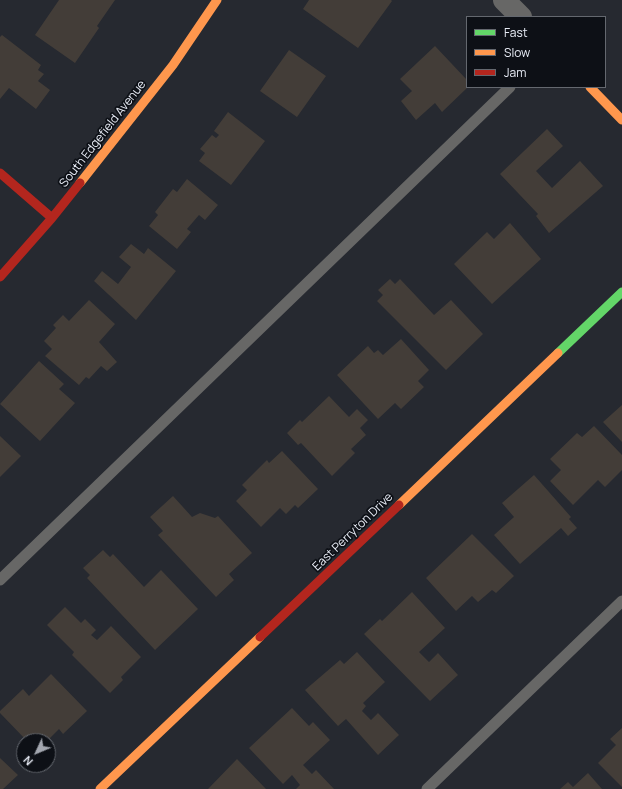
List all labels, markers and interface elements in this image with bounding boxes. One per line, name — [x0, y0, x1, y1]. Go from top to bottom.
legend — [466, 16, 606, 88]
text: Fast — [504, 24, 528, 41]
text: Slow — [504, 44, 530, 61]
text: Jam — [504, 64, 526, 81]
street label: South Edgefield Avenue — [57, 78, 149, 190]
street label: East Perryton Drive — [310, 490, 396, 574]
north arrow — [16, 733, 56, 773]
text: N — [20, 753, 36, 769]

